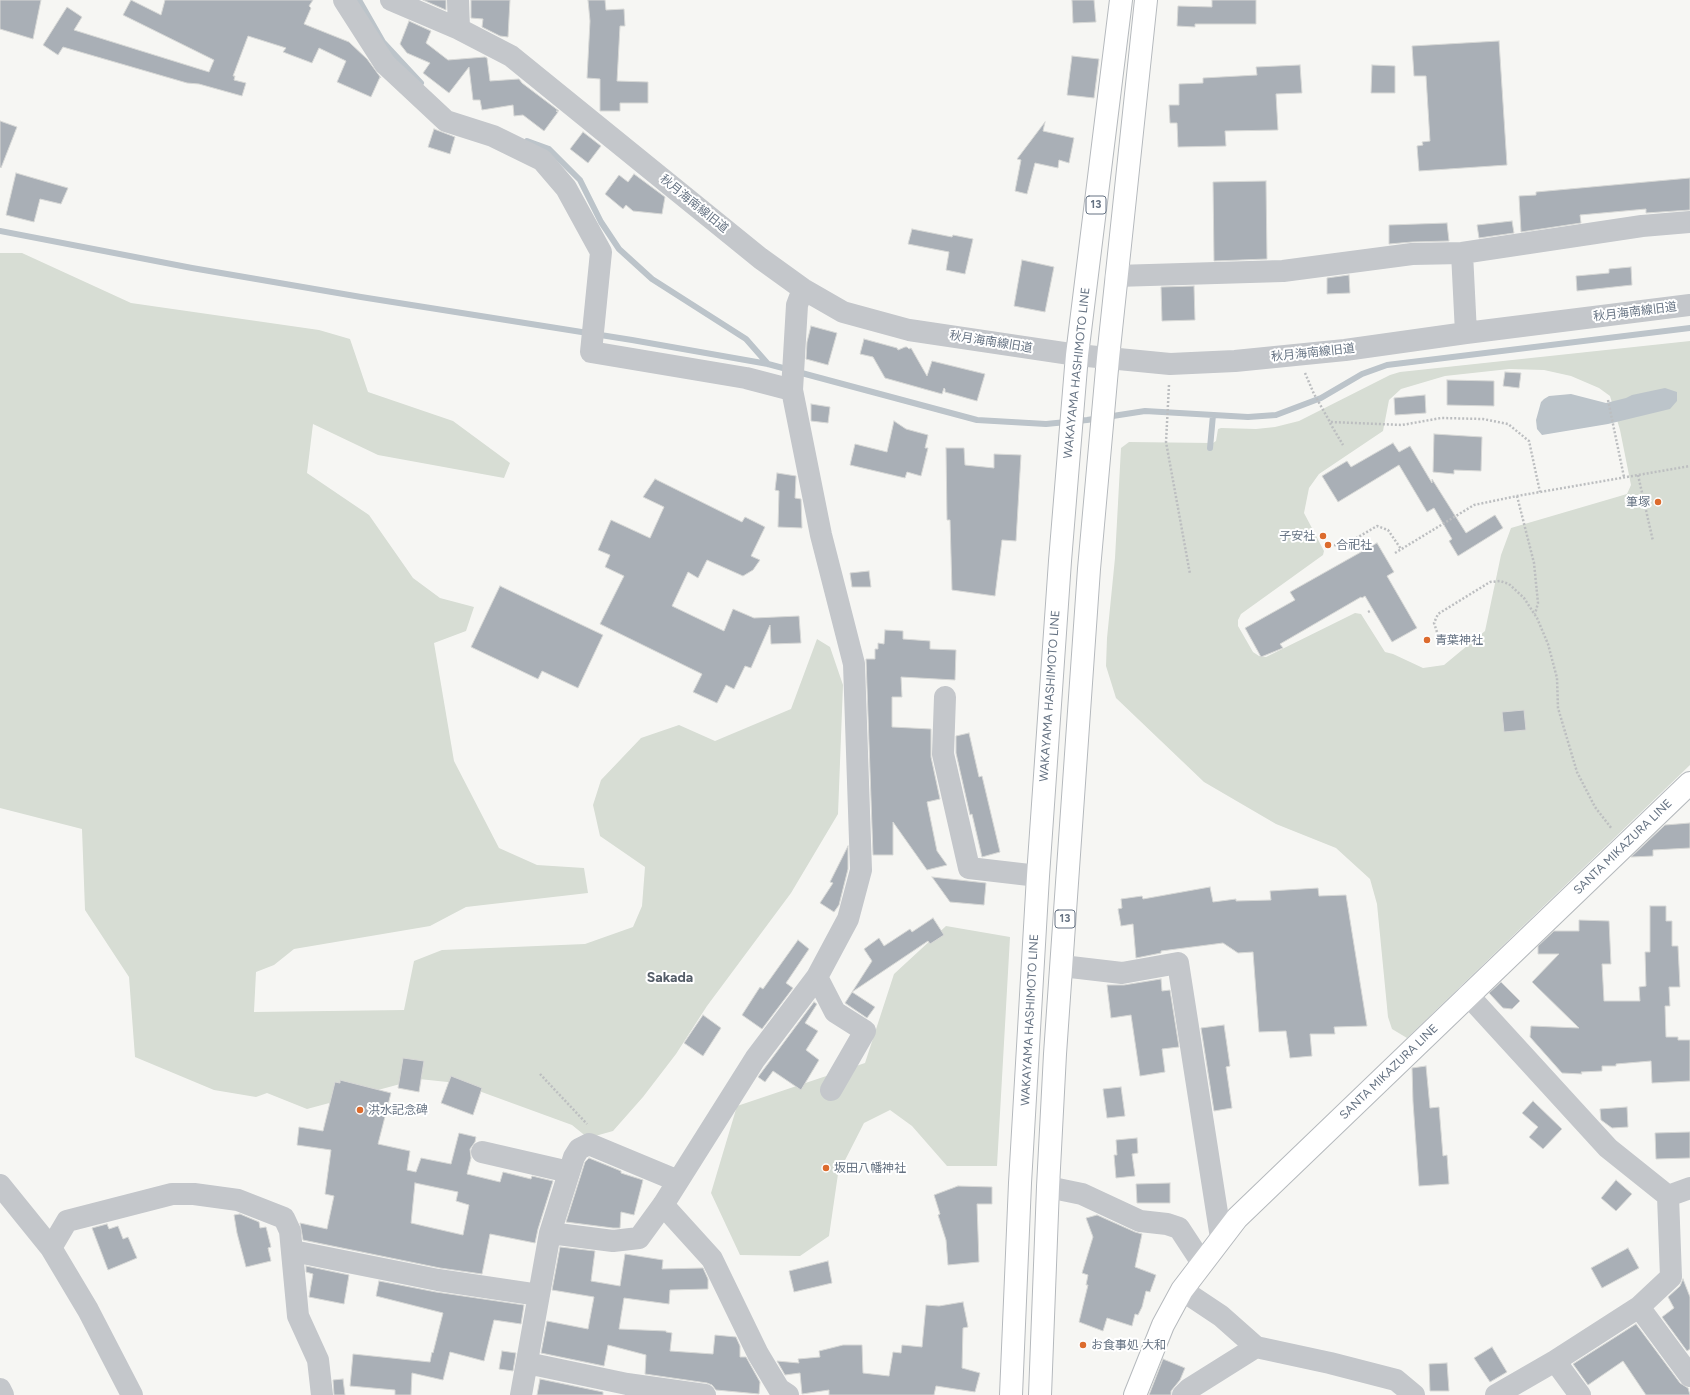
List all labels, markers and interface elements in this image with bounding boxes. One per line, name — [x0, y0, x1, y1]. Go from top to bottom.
street label: 秋月海南線旧道 — [657, 172, 731, 236]
road number: 13 — [1086, 196, 1106, 214]
street label: WAKAYAMA HASHIMOTO LINE — [1061, 287, 1093, 459]
street label: 秋月海南線旧道 — [1592, 300, 1678, 324]
street label: 秋月海南線旧道 — [948, 328, 1034, 356]
street label: 秋月海南線旧道 — [1270, 341, 1356, 365]
place label: 筆塚 — [1626, 495, 1650, 509]
marker: 筆塚 — [1653, 497, 1663, 507]
place label: 子安社 — [1279, 529, 1315, 543]
marker: 子安社 — [1318, 531, 1328, 541]
place label: 合祀社 — [1336, 538, 1372, 552]
marker: 合祀社 — [1323, 540, 1333, 550]
street label: WAKAYAMA HASHIMOTO LINE — [1037, 610, 1063, 782]
place label: 青葉神社 — [1435, 633, 1483, 647]
marker: 青葉神社 — [1422, 635, 1432, 645]
street label: SANTA MIKAZURA LINE — [1571, 796, 1675, 898]
road number: 13 — [1055, 910, 1075, 928]
street label: WAKAYAMA HASHIMOTO LINE — [1018, 934, 1042, 1106]
district label: Sakada — [647, 970, 693, 986]
street label: SANTA MIKAZURA LINE — [1337, 1021, 1441, 1123]
place label: 洪水記念碑 — [368, 1103, 428, 1117]
marker: 洪水記念碑 — [355, 1105, 365, 1115]
place label: 坂田八幡神社 — [834, 1161, 906, 1175]
marker: 坂田八幡神社 — [821, 1163, 831, 1173]
place label: お食事処 大和 — [1091, 1338, 1166, 1352]
marker: お食事処 大和 — [1078, 1340, 1088, 1350]

